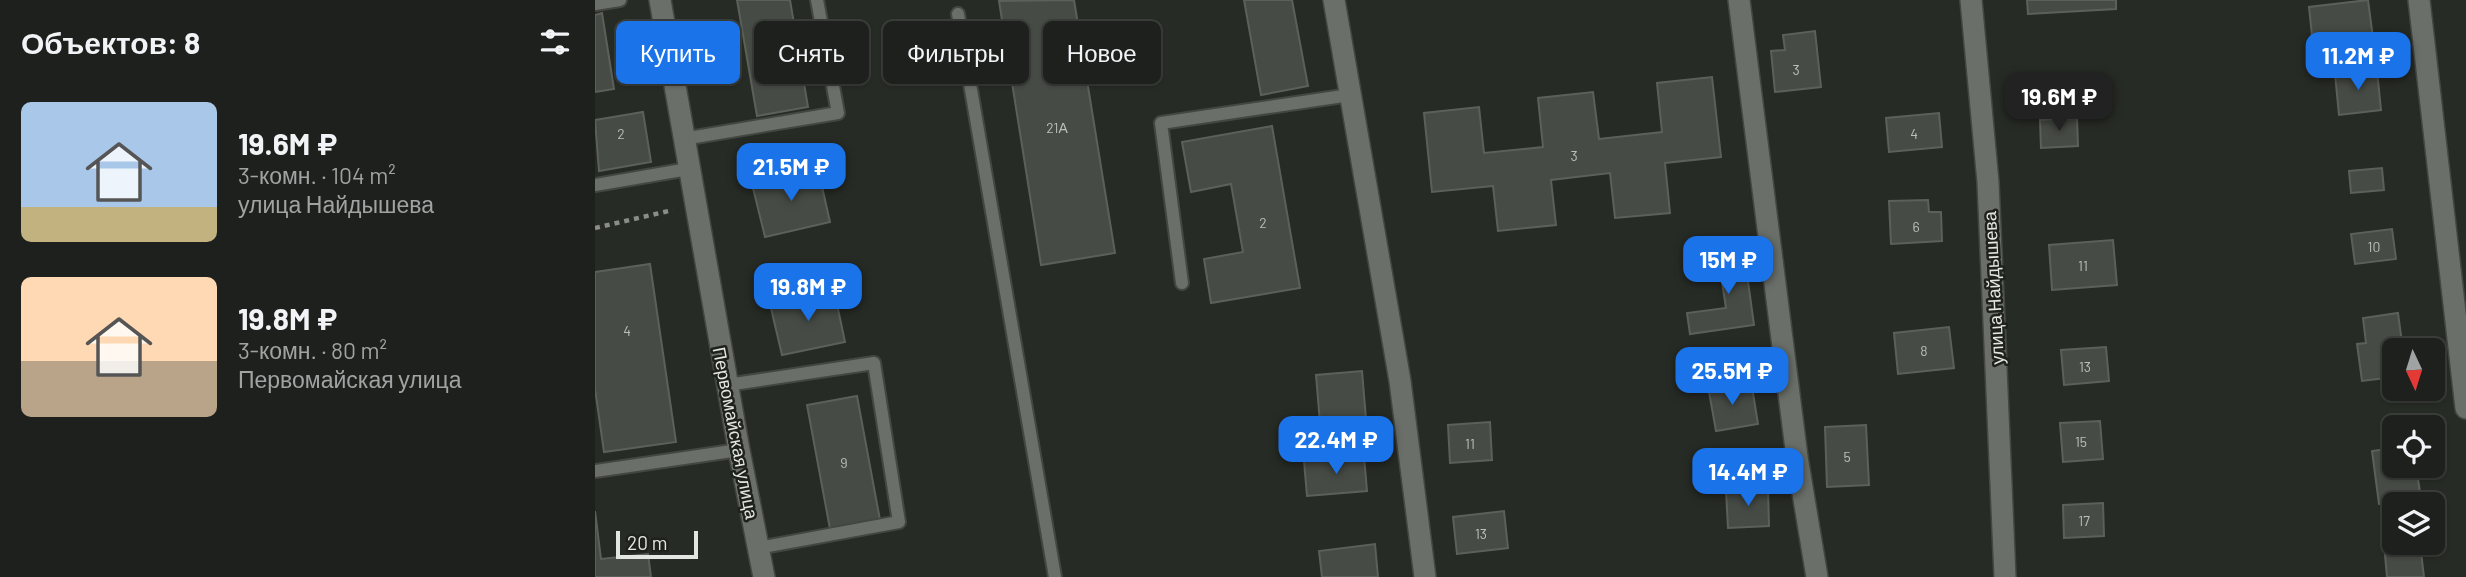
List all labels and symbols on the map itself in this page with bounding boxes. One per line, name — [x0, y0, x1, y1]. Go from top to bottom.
pin: 11.2M ₽ — [2293, 32, 2423, 92]
house number: 3 — [1792, 61, 1800, 78]
pin: 19.6M ₽ — [1994, 74, 2124, 133]
house number: 21А — [1046, 119, 1068, 136]
house number: 2 — [617, 125, 625, 142]
house number: 4 — [1910, 125, 1918, 142]
pin: 21.5M ₽ — [726, 144, 856, 203]
house number: 3 — [1570, 147, 1578, 164]
street label: улица Найдышева — [1978, 210, 2008, 365]
house number: 2 — [1259, 214, 1267, 231]
house number: 6 — [1912, 218, 1920, 235]
pin: 15M ₽ — [1679, 236, 1777, 296]
house number: 10 — [2368, 238, 2380, 255]
house number: 11 — [2078, 257, 2088, 274]
pin: 19.8M ₽ — [743, 264, 873, 323]
house number: 4 — [623, 322, 631, 339]
north arrow — [2382, 338, 2445, 401]
house number: 8 — [1920, 342, 1928, 359]
street label: Первомайская улица — [709, 345, 764, 522]
pin: 25.5M ₽ — [1667, 348, 1797, 407]
house number: 13 — [2079, 358, 2091, 375]
pin: 22.4M ₽ — [1271, 416, 1401, 476]
house number: 15 — [2075, 433, 2087, 450]
house number: 11 — [1465, 435, 1475, 452]
pin: 14.4M ₽ — [1683, 448, 1813, 508]
house number: 5 — [1843, 448, 1851, 465]
house number: 9 — [840, 454, 848, 471]
house number: 17 — [2078, 512, 2090, 529]
house number: 13 — [1475, 525, 1487, 542]
scale bar — [616, 528, 698, 560]

